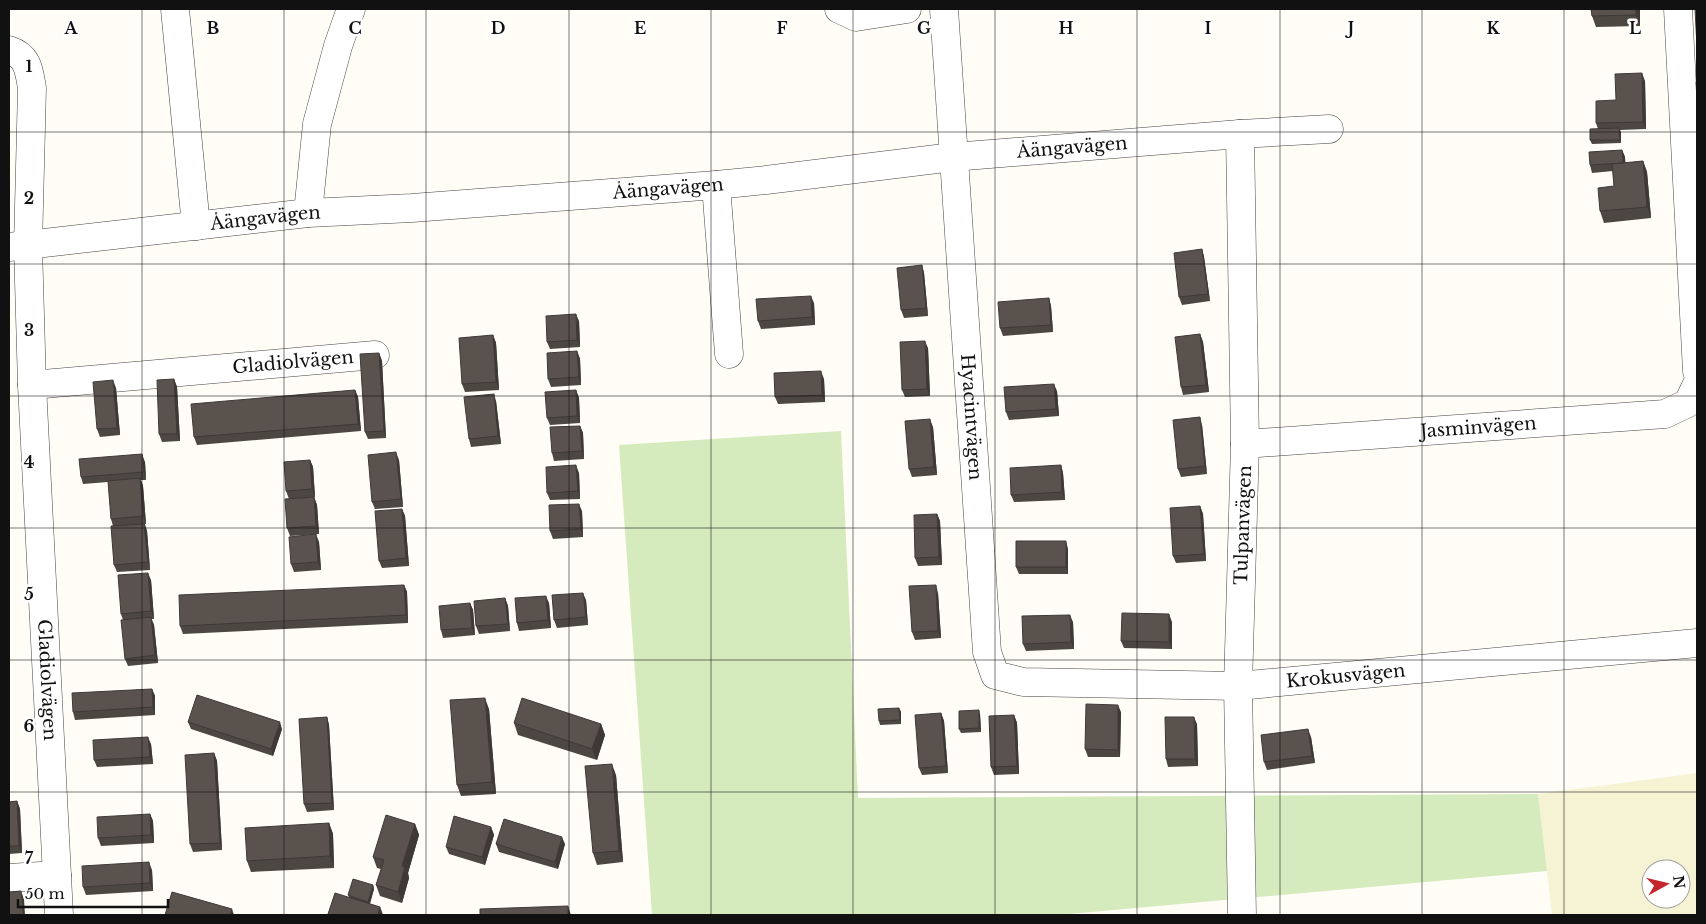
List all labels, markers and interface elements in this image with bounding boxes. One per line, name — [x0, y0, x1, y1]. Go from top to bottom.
text: A — [64, 18, 79, 38]
text: B — [207, 18, 220, 38]
text: C — [348, 18, 362, 38]
text: D — [491, 18, 505, 38]
text: E — [634, 18, 646, 38]
text: F — [776, 18, 788, 38]
text: G — [917, 18, 931, 38]
text: H — [1058, 18, 1074, 38]
text: I — [1205, 18, 1212, 38]
text: J — [1345, 18, 1354, 38]
text: K — [1486, 18, 1500, 38]
text: L — [1629, 18, 1641, 38]
text: 1 — [26, 56, 33, 76]
street label: Åängavägen — [1015, 132, 1128, 163]
street label: Åängavägen — [611, 173, 725, 204]
text: 2 — [24, 188, 34, 208]
street label: Åängavägen — [208, 201, 321, 235]
text: 3 — [24, 320, 34, 340]
street label: Gladiolvägen — [231, 346, 355, 378]
street label: Hyacintvägen — [956, 353, 986, 481]
street label: Jasminvägen — [1418, 412, 1537, 443]
text: 4 — [24, 452, 34, 472]
street label: Tulpanvägen — [1230, 465, 1256, 585]
text: 5 — [24, 584, 34, 604]
street label: Gladiolvägen — [33, 619, 61, 741]
street label: Krokusvägen — [1285, 659, 1406, 692]
text: 6 — [24, 716, 35, 736]
text: 7 — [25, 848, 34, 868]
north arrow — [1641, 859, 1691, 909]
text: N — [1669, 874, 1689, 890]
scale bar — [18, 876, 168, 908]
text: 50 m — [25, 884, 65, 903]

